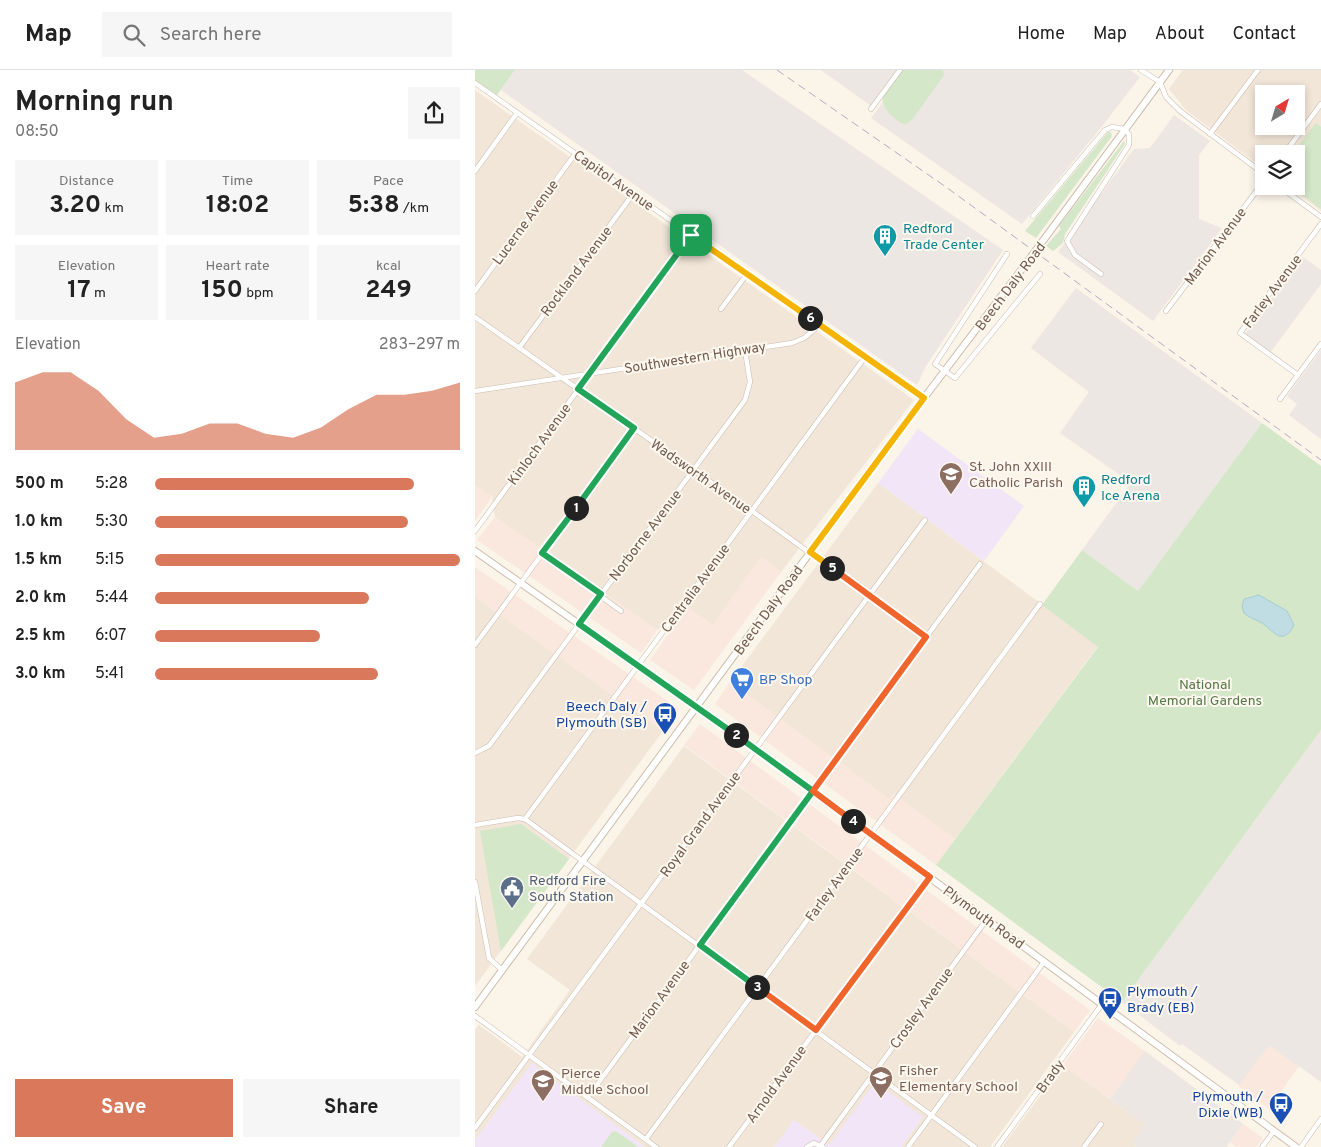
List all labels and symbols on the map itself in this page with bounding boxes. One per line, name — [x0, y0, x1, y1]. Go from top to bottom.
north arrow — [1255, 85, 1305, 135]
street label: Capitol Avenue — [570, 147, 657, 215]
street label: Lucerne Avenue — [490, 177, 563, 269]
street label: Marion Avenue — [1182, 205, 1251, 289]
pin — [670, 214, 712, 256]
place label: Redford Trade Center — [903, 221, 985, 254]
building icon: Redford Trade Center — [872, 223, 898, 257]
street label: Rockland Avenue — [538, 224, 617, 320]
street label: Beech Daly Road — [972, 239, 1050, 335]
street label: Farley Avenue — [1240, 252, 1306, 332]
pin: 6 — [797, 306, 823, 330]
street label: Southwestern Highway — [623, 339, 767, 378]
street label: Kinloch Avenue — [505, 401, 576, 489]
street label: Wadsworth Avenue — [647, 436, 754, 518]
place label: St. John XXIII Catholic Parish — [969, 459, 1063, 492]
school or university icon: St. John XXIII Catholic Parish — [938, 461, 964, 495]
place label: Redford Ice Arena — [1101, 472, 1160, 505]
building icon: Redford Ice Arena — [1071, 474, 1097, 508]
street label: Norborne Avenue — [606, 487, 686, 585]
pin: 1 — [563, 496, 589, 520]
street label: Centralia Avenue — [658, 541, 734, 637]
pin: 5 — [819, 556, 845, 580]
street label: Beech Daly Road — [731, 563, 807, 659]
supermarket icon: BP Shop — [729, 666, 755, 700]
place label: BP Shop — [759, 672, 812, 689]
park label: National Memorial Gardens — [1148, 677, 1262, 710]
place label: Beech Daly / Plymouth (SB) — [556, 699, 647, 732]
bus stop icon: Beech Daly / Plymouth (SB) — [652, 701, 678, 735]
pin: 2 — [723, 722, 749, 748]
street label: Royal Grand Avenue — [657, 769, 745, 881]
pin: 4 — [841, 808, 865, 834]
street label: Farley Avenue — [803, 844, 868, 925]
place label: Redford Fire South Station — [529, 873, 614, 906]
public building icon: Redford Fire South Station — [499, 875, 525, 909]
street label: Plymouth Road — [939, 883, 1027, 953]
street label: Marion Avenue — [626, 957, 694, 1042]
street label: Crosley Avenue — [887, 965, 957, 1053]
pin: 3 — [745, 974, 769, 1000]
place label: Plymouth / Brady (EB) — [1127, 984, 1198, 1017]
bus stop icon: Plymouth / Brady (EB) — [1097, 986, 1123, 1020]
street label: Arnold Avenue — [743, 1043, 811, 1127]
street label: Brady — [1033, 1057, 1069, 1097]
place label: Fisher Elementary School — [899, 1063, 1018, 1096]
school or university icon: Fisher Elementary School — [868, 1065, 894, 1099]
place label: Pierce Middle School — [561, 1066, 649, 1099]
school or university icon: Pierce Middle School — [530, 1068, 556, 1102]
place label: Plymouth / Dixie (WB) — [1192, 1089, 1263, 1122]
bus stop icon: Plymouth / Dixie (WB) — [1268, 1091, 1294, 1125]

